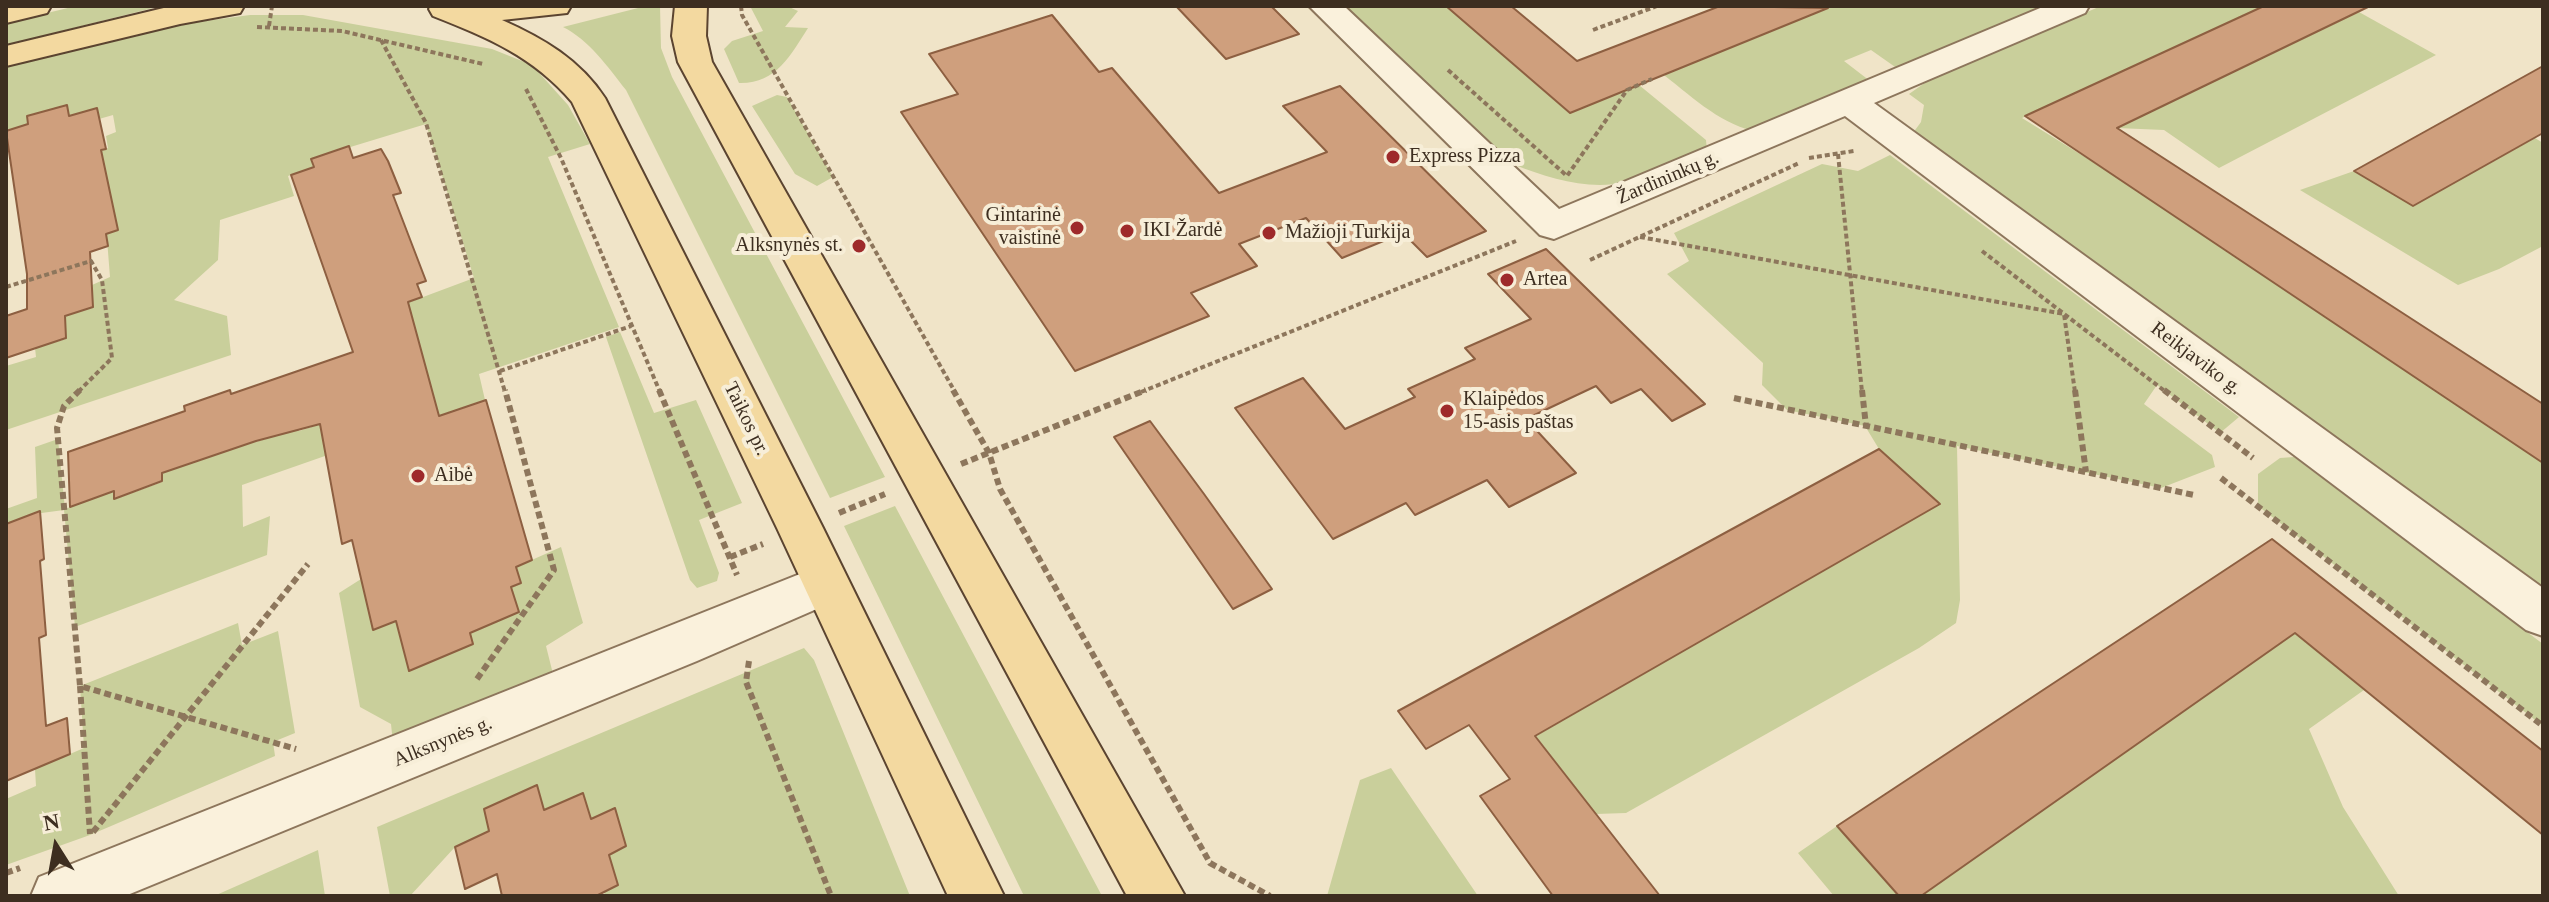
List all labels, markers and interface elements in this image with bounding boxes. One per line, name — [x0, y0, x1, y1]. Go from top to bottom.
place label: Express Pizza — [1409, 145, 1521, 169]
street label: Žardininkų g. — [1613, 146, 1723, 210]
marker: Express Pizza — [1384, 148, 1402, 166]
place label: Gintarinė vaistinė — [985, 204, 1061, 251]
marker: Gintarinė vaistinė — [1068, 219, 1086, 237]
place label: IKI Žardė — [1143, 219, 1222, 243]
place label: Mažioji Turkija — [1285, 221, 1410, 245]
marker: IKI Žardė — [1118, 222, 1136, 240]
marker: Mažioji Turkija — [1260, 224, 1278, 242]
place label: Alksnynės st. — [735, 234, 843, 258]
marker: Alksnynės st. — [850, 237, 868, 255]
place label: Artea — [1523, 268, 1567, 292]
marker: Artea — [1498, 271, 1516, 289]
street label: Reikjaviko g. — [2146, 317, 2246, 401]
street label: Taikos pr. — [718, 378, 774, 460]
place label: Klaipėdos 15-asis paštas — [1463, 388, 1574, 435]
marker: Klaipėdos 15-asis paštas — [1438, 402, 1456, 420]
place label: Aibė — [434, 464, 473, 488]
marker: Aibė — [409, 467, 427, 485]
street label: Alksnynės g. — [390, 711, 496, 773]
north arrow — [16, 806, 96, 886]
text: N — [41, 808, 62, 836]

